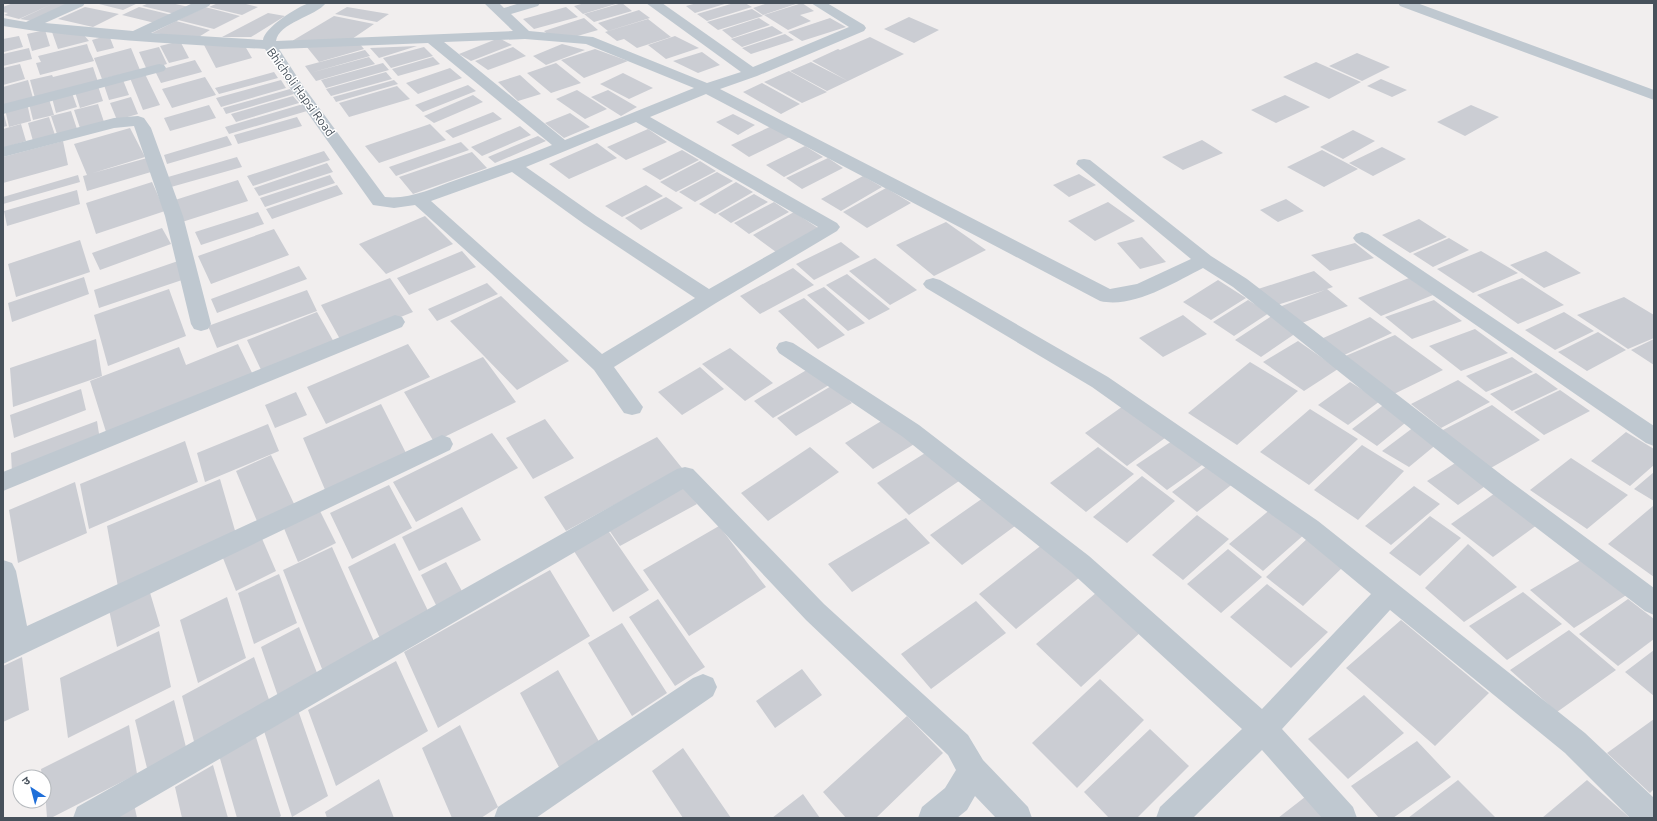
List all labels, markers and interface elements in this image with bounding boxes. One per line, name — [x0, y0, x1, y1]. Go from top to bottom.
street label: Bhicholi Hapsi Road — [265, 45, 337, 139]
north arrow — [12, 769, 52, 809]
text: उ — [20, 774, 33, 788]

